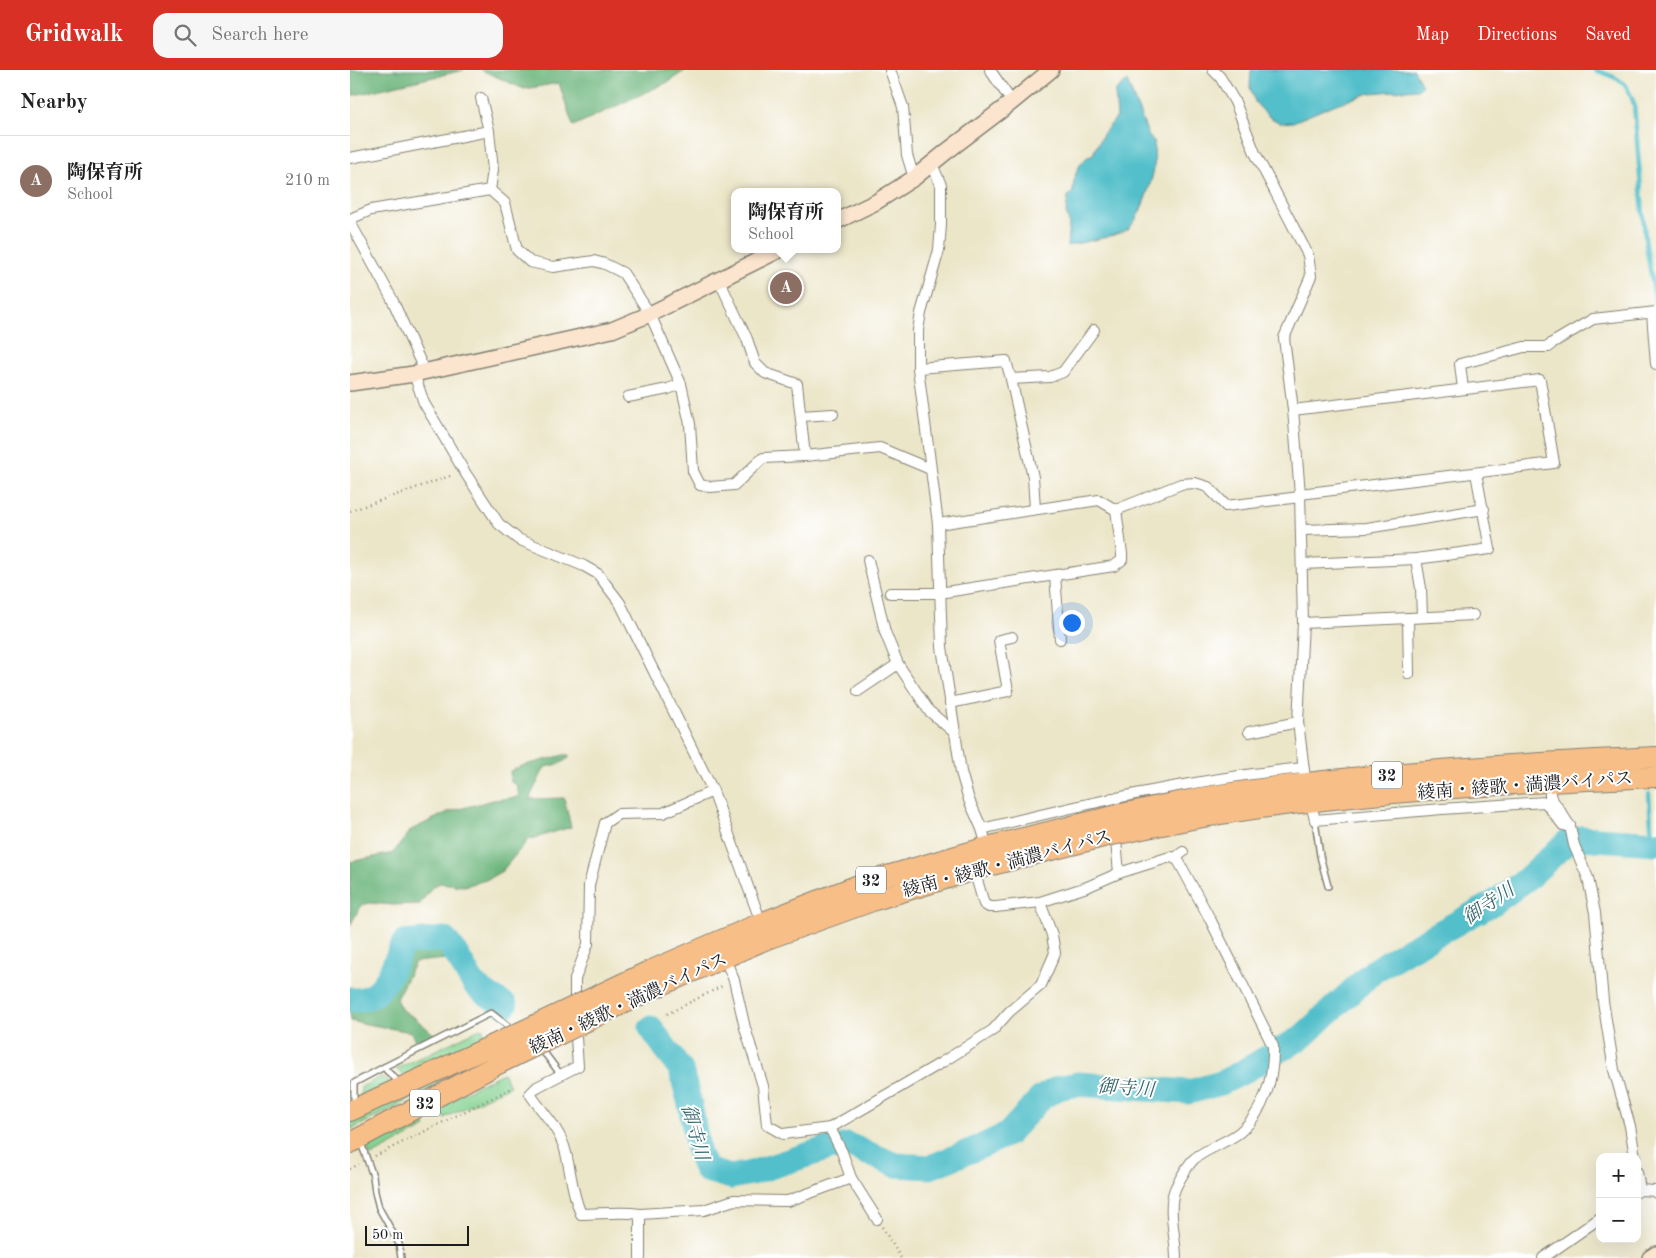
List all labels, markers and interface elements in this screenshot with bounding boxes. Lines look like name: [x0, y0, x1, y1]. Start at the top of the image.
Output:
search box: [153, 13, 503, 58]
icon: search: [171, 21, 199, 49]
text: Gridwalk: [25, 23, 123, 47]
text: Search here: [211, 26, 309, 45]
text: Map: [1416, 26, 1449, 44]
text: Directions: [1477, 26, 1557, 44]
text: Saved: [1585, 26, 1631, 44]
text: Nearby: [20, 92, 88, 113]
text: 陶保育所: [67, 164, 143, 183]
text: A: [30, 173, 42, 189]
text: 210 m: [285, 173, 330, 189]
text: School: [67, 187, 113, 203]
popup: [731, 188, 841, 253]
text: 陶保育所: [748, 204, 824, 223]
text: School: [748, 227, 794, 243]
pin: A: [770, 269, 802, 307]
your location: [1059, 610, 1085, 636]
road number: 32: [1372, 762, 1402, 788]
street label: 綾南・綾歌・満濃バイパス: [1417, 768, 1633, 802]
street label: 綾南・綾歌・満濃バイパス: [900, 825, 1114, 901]
road number: 32: [856, 866, 886, 894]
water label: 御寺川: [1459, 878, 1520, 929]
street label: 綾南・綾歌・満濃バイパス: [526, 948, 730, 1058]
water label: 御寺川: [1097, 1076, 1157, 1101]
road number: 32: [410, 1090, 440, 1116]
water label: 御寺川: [677, 1102, 713, 1165]
map controls: [1596, 1153, 1641, 1243]
button: +: [1596, 1153, 1641, 1198]
button: −: [1596, 1198, 1641, 1243]
scale bar: [365, 1223, 469, 1246]
text: 50 m: [372, 1228, 403, 1242]

